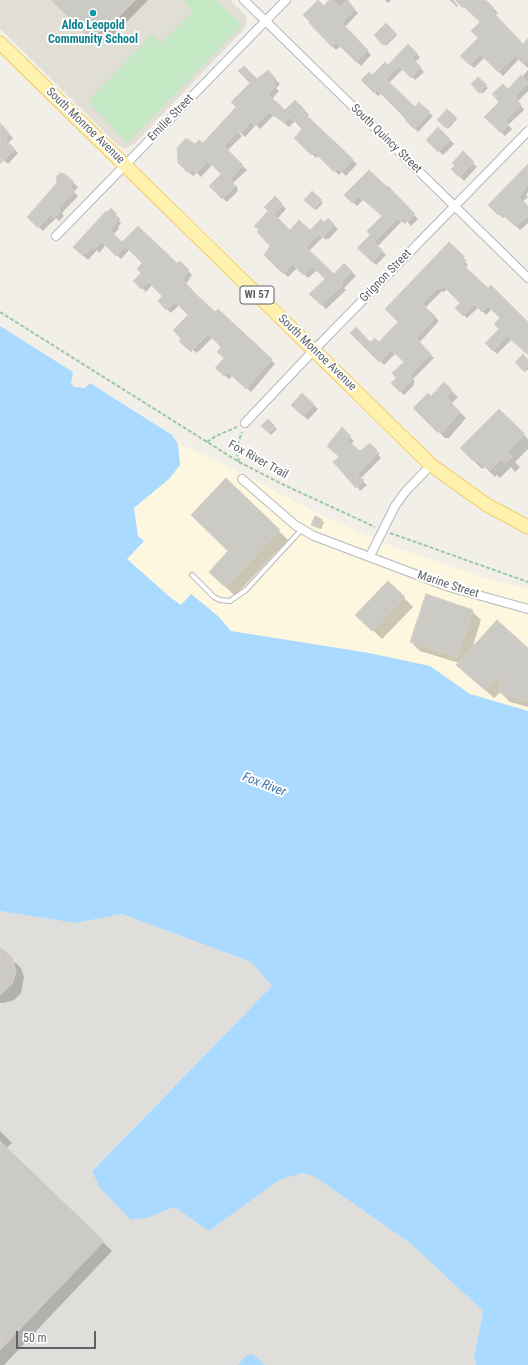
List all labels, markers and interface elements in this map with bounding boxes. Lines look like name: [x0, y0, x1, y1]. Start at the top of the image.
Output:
marker: Aldo Leopold Community School: [88, 8, 98, 18]
place label: Aldo Leopold Community School: [48, 19, 138, 47]
street label: South Monroe Avenue: [43, 85, 127, 167]
street label: Emilie Street: [145, 92, 197, 144]
street label: South Quincy Street: [347, 101, 425, 177]
street label: Grignon Street: [357, 247, 415, 305]
road number: WI 57: [240, 286, 274, 304]
street label: South Monroe Avenue: [275, 312, 359, 394]
street label: Fox River Trail: [226, 438, 290, 482]
street label: Marine Street: [416, 568, 480, 602]
water label: Fox River: [240, 770, 288, 800]
scale bar: [18, 1323, 98, 1349]
text: 50 m: [23, 1331, 47, 1345]

